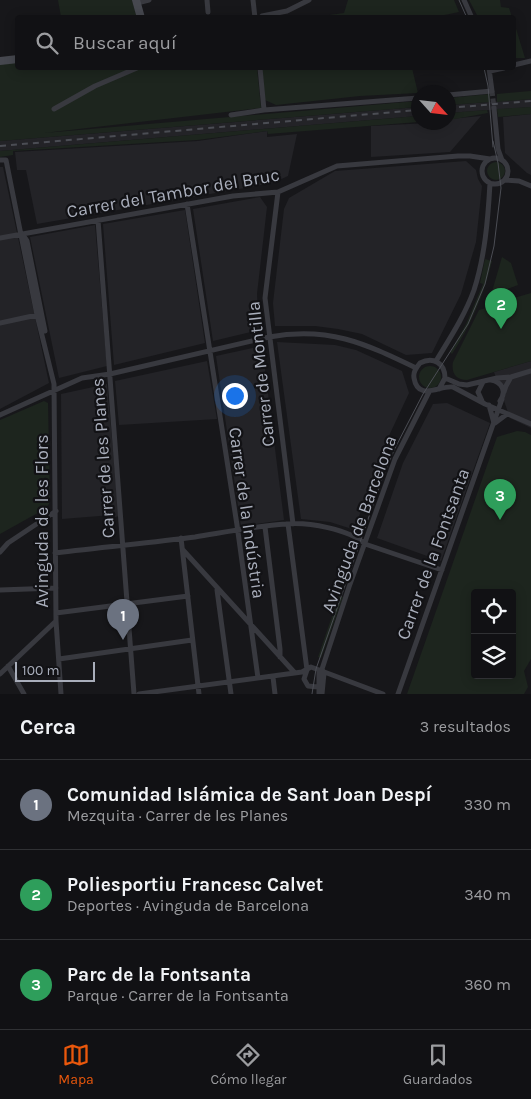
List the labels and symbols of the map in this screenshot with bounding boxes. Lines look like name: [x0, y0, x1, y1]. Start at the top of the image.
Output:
north arrow: [411, 85, 456, 130]
street label: Carrer del Tambor del Bruc: [65, 163, 281, 223]
pin: 2: [485, 288, 517, 329]
street label: Carrer de Montilla: [242, 300, 280, 448]
street label: Carrer de les Planes: [86, 377, 120, 539]
your location: [222, 383, 248, 409]
street label: Carrer de la Indústria: [224, 426, 270, 600]
street label: Avinguda de Barcelona: [317, 432, 401, 616]
street label: Avinguda de les Flors: [31, 434, 53, 608]
street label: Carrer de la Fontsanta: [392, 465, 474, 643]
pin: 3: [484, 479, 516, 520]
pin: 1: [107, 599, 139, 640]
scale bar: [15, 659, 95, 682]

